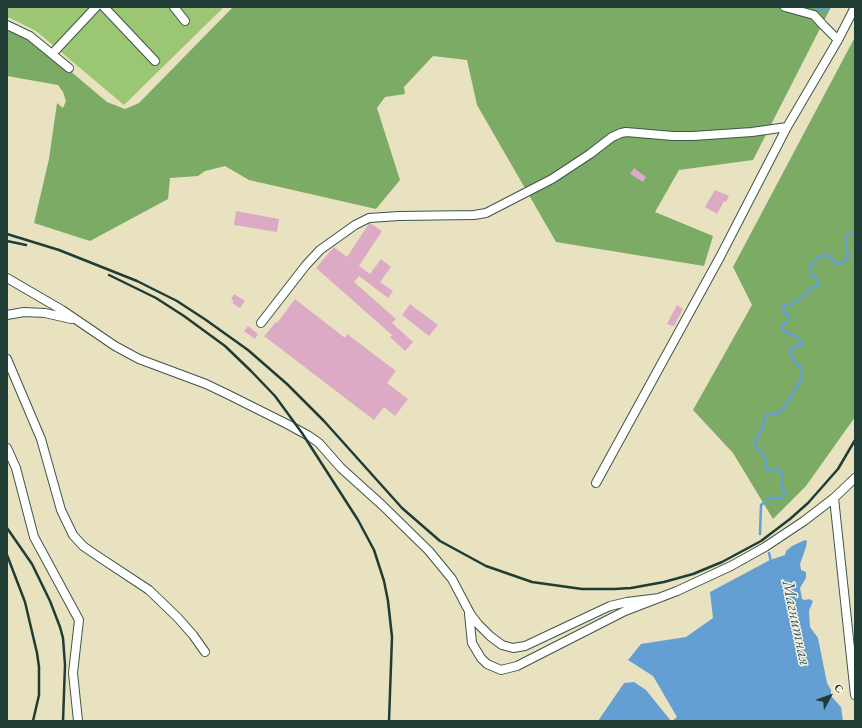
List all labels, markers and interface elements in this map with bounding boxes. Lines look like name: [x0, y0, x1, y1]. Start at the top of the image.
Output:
water label: Магнитная: [777, 578, 815, 668]
north arrow: [810, 676, 850, 716]
text: С: [831, 681, 847, 696]

